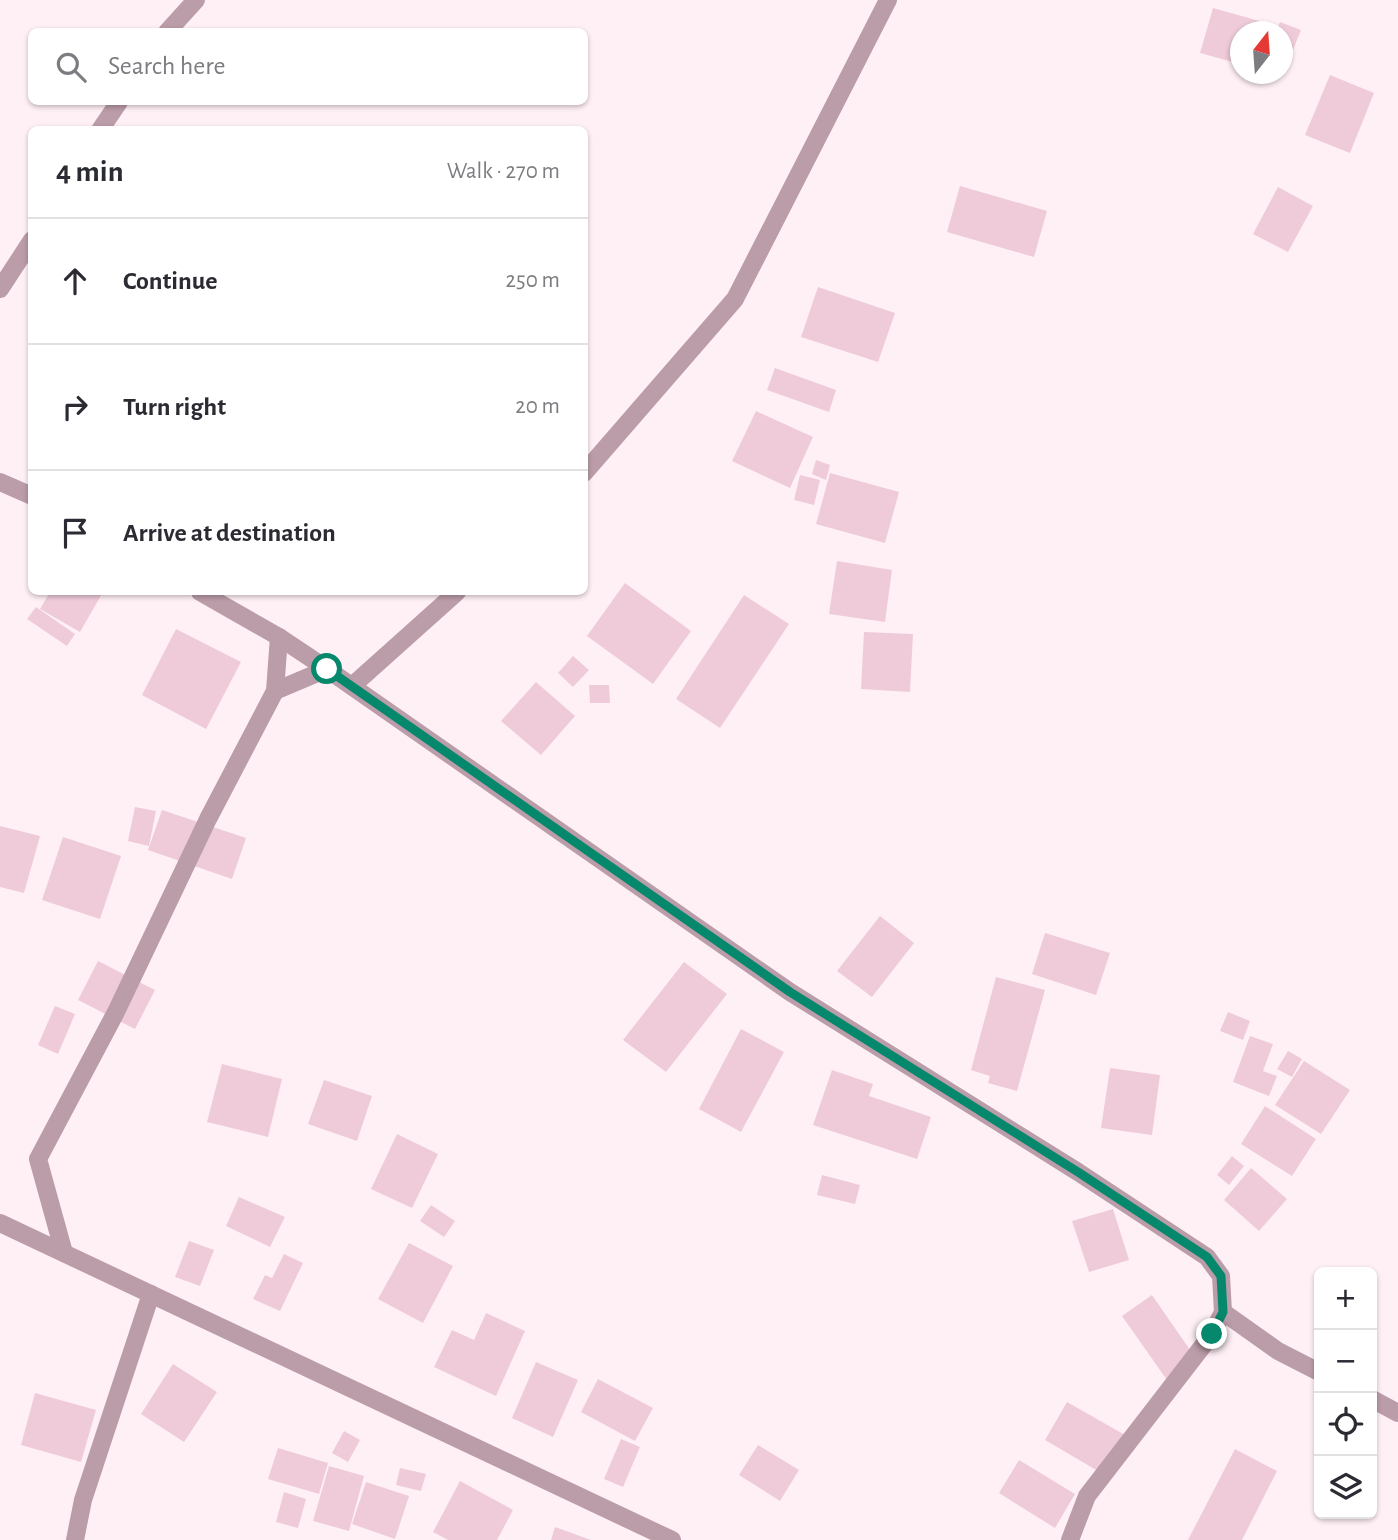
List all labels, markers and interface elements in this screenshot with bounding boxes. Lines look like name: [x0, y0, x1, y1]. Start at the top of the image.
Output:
north arrow: [1230, 21, 1293, 84]
search box: [28, 28, 588, 105]
icon: search: [52, 48, 90, 86]
text: Search here: [108, 53, 226, 79]
text: 4 min: [56, 157, 124, 187]
text: Walk · 270 m: [447, 160, 560, 183]
icon: ahead: [56, 262, 94, 300]
text: Continue: [123, 268, 218, 294]
text: 250 m: [506, 269, 560, 292]
icon: right: [56, 388, 94, 426]
text: Turn right: [123, 394, 226, 420]
text: 20 m: [515, 395, 560, 418]
icon: arrive: [56, 514, 94, 552]
text: Arrive at destination: [123, 520, 336, 546]
route start: [311, 653, 342, 684]
map controls: [1314, 1267, 1377, 1519]
button: +: [1314, 1267, 1377, 1330]
route end: [1196, 1318, 1227, 1349]
button: −: [1314, 1330, 1377, 1393]
button: locate: [1314, 1393, 1377, 1456]
button: layers: [1314, 1456, 1377, 1519]

